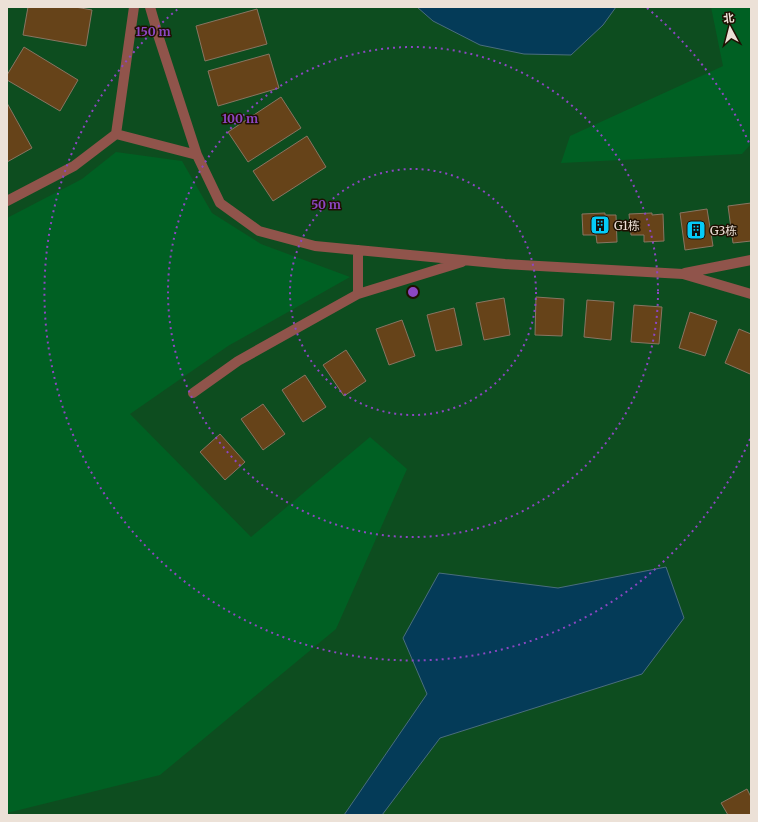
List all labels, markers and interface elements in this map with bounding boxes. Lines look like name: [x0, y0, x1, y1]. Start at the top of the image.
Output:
north arrow: [710, 8, 750, 48]
text: 北: [722, 10, 735, 26]
text: 150 m: [136, 24, 171, 39]
text: 100 m: [222, 111, 258, 126]
text: 50 m: [311, 197, 341, 212]
building icon: G1栋: [589, 214, 611, 236]
place label: G1栋: [614, 218, 640, 233]
building icon: G3栋: [685, 219, 707, 241]
place label: G3栋: [710, 223, 737, 238]
centre of rings: [406, 285, 420, 299]

